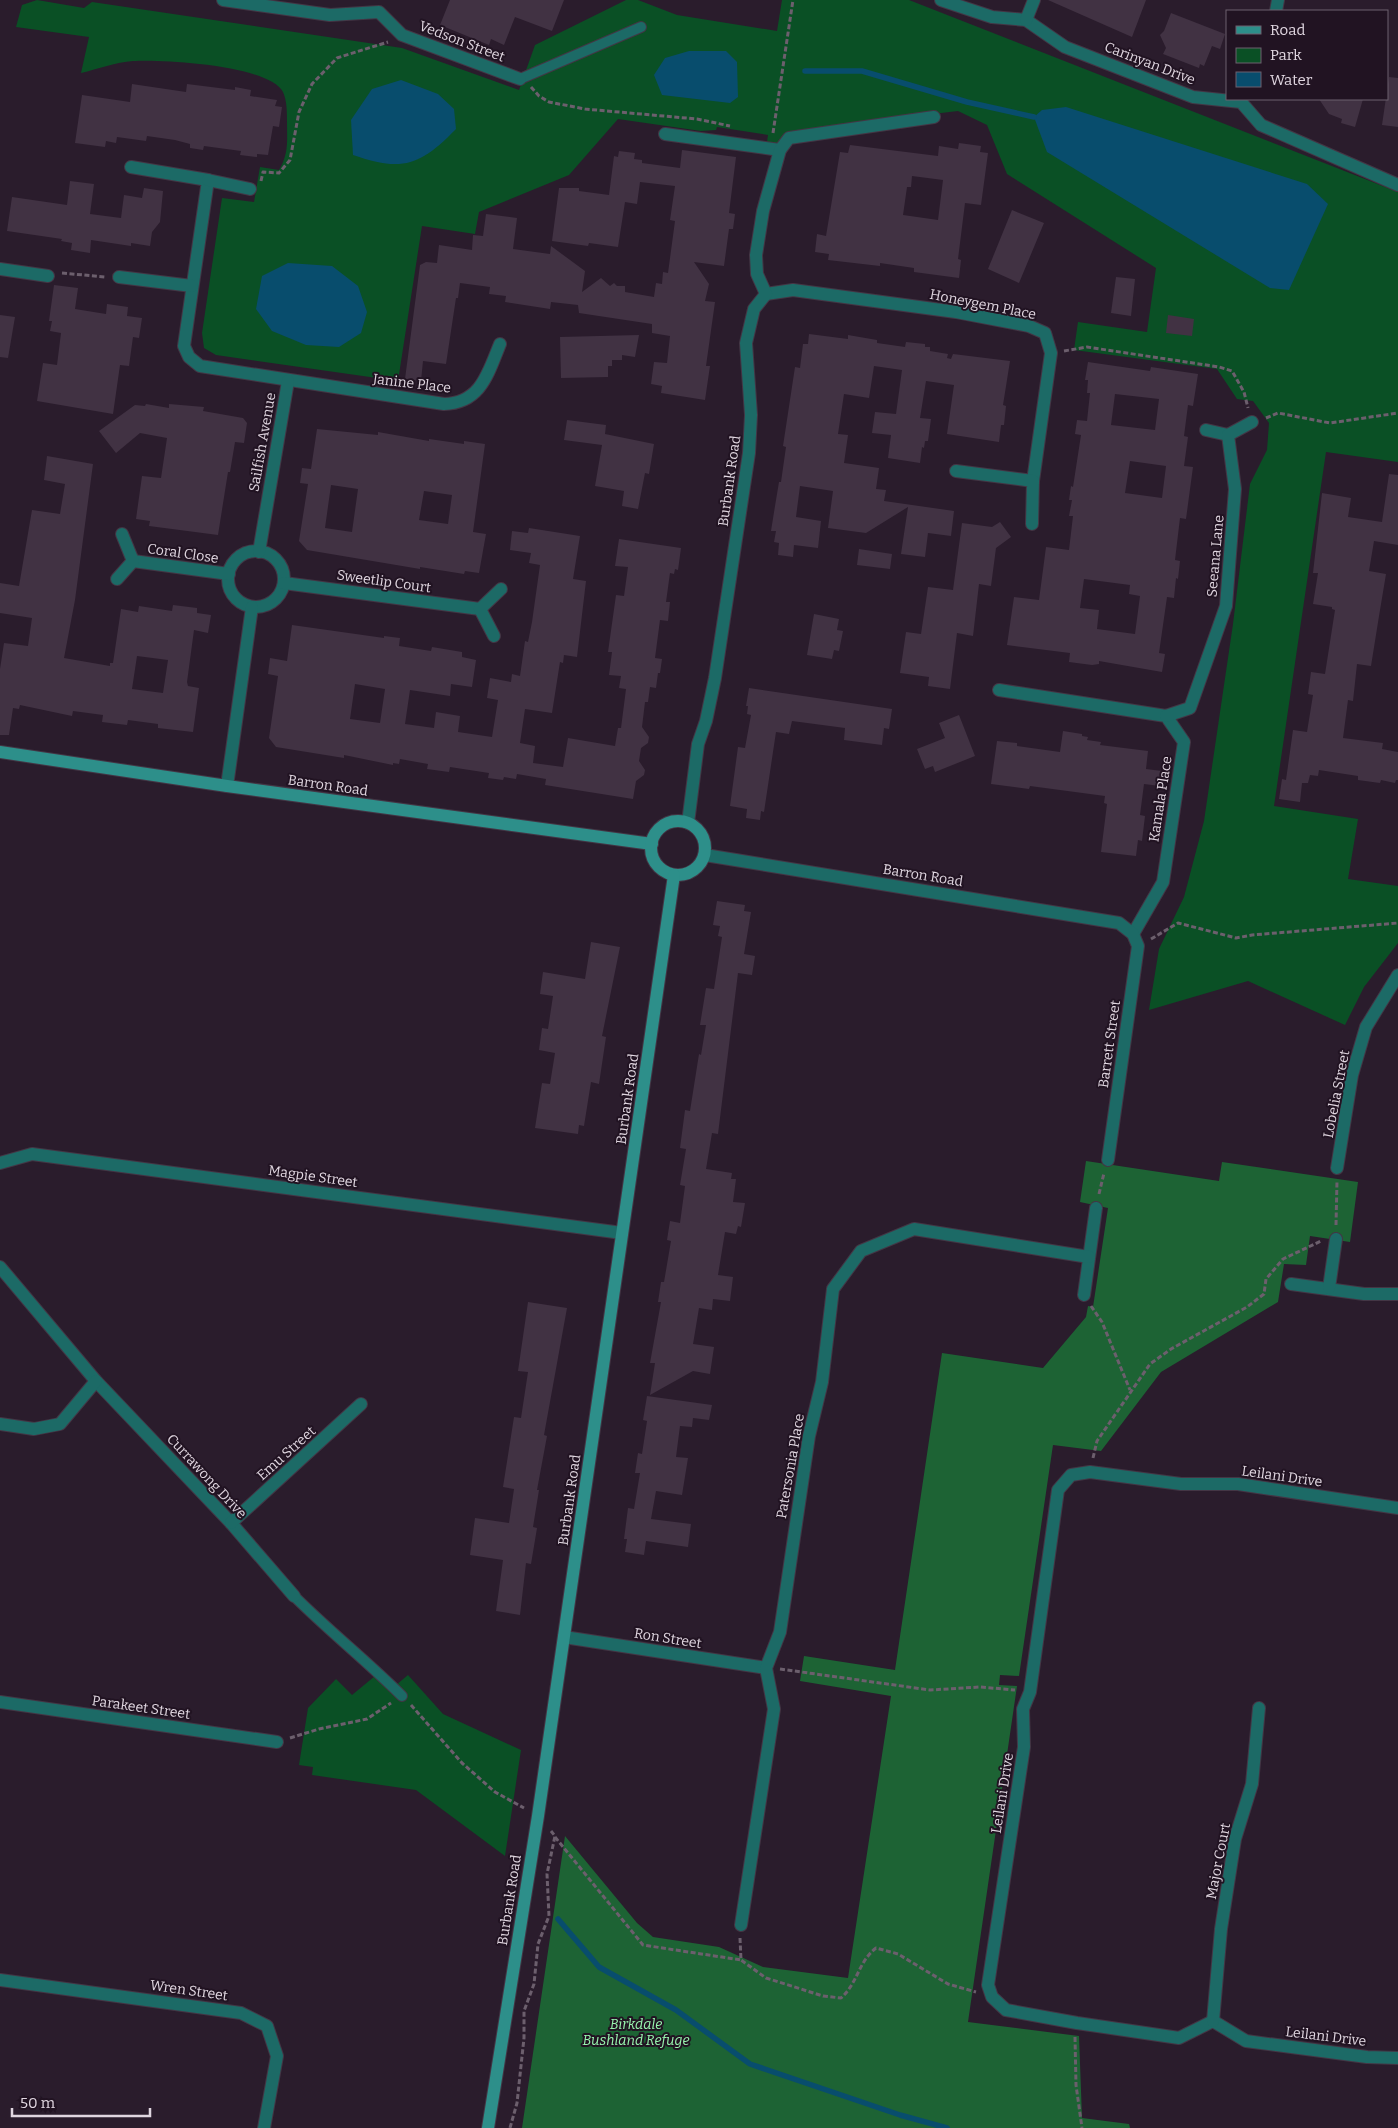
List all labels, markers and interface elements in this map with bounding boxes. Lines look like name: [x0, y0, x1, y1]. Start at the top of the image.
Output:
legend: [1226, 10, 1388, 100]
street label: Vedson Street: [416, 17, 507, 66]
text: Road: [1270, 21, 1305, 39]
street label: Carinyan Drive: [1102, 38, 1198, 89]
text: Park: [1270, 46, 1302, 64]
text: Water: [1270, 71, 1313, 89]
street label: Honeygem Place: [928, 286, 1038, 323]
street label: Janine Place: [371, 370, 452, 397]
street label: Sailfish Avenue: [245, 391, 280, 493]
street label: Burbank Road: [715, 434, 744, 528]
street label: Seeana Lane: [1203, 514, 1228, 598]
street label: Coral Close: [146, 540, 220, 567]
street label: Sweetlip Court: [336, 566, 432, 597]
street label: Kamala Place: [1145, 755, 1176, 843]
street label: Barron Road: [287, 771, 369, 800]
street label: Barron Road: [882, 861, 964, 890]
street label: Barrett Street: [1095, 999, 1124, 1089]
street label: Lobelia Street: [1320, 1049, 1353, 1140]
street label: Burbank Road: [613, 1052, 642, 1146]
street label: Magpie Street: [267, 1162, 359, 1191]
street label: Patersonia Place: [773, 1412, 808, 1520]
street label: Emu Street: [254, 1423, 319, 1484]
street label: Currawong Drive: [163, 1431, 250, 1522]
street label: Burbank Road: [555, 1453, 584, 1547]
street label: Leilani Drive: [1241, 1462, 1323, 1491]
street label: Ron Street: [633, 1625, 703, 1652]
street label: Parakeet Street: [91, 1692, 191, 1723]
street label: Leilani Drive: [988, 1752, 1017, 1835]
street label: Major Court: [1203, 1821, 1234, 1901]
street label: Burbank Road: [494, 1853, 525, 1947]
street label: Wren Street: [149, 1977, 229, 2004]
park label: Birkdale Bushland Refuge: [582, 2016, 690, 2049]
street label: Leilani Drive: [1285, 2023, 1367, 2050]
scale bar: [12, 2086, 150, 2118]
text: 50 m: [20, 2094, 56, 2112]

